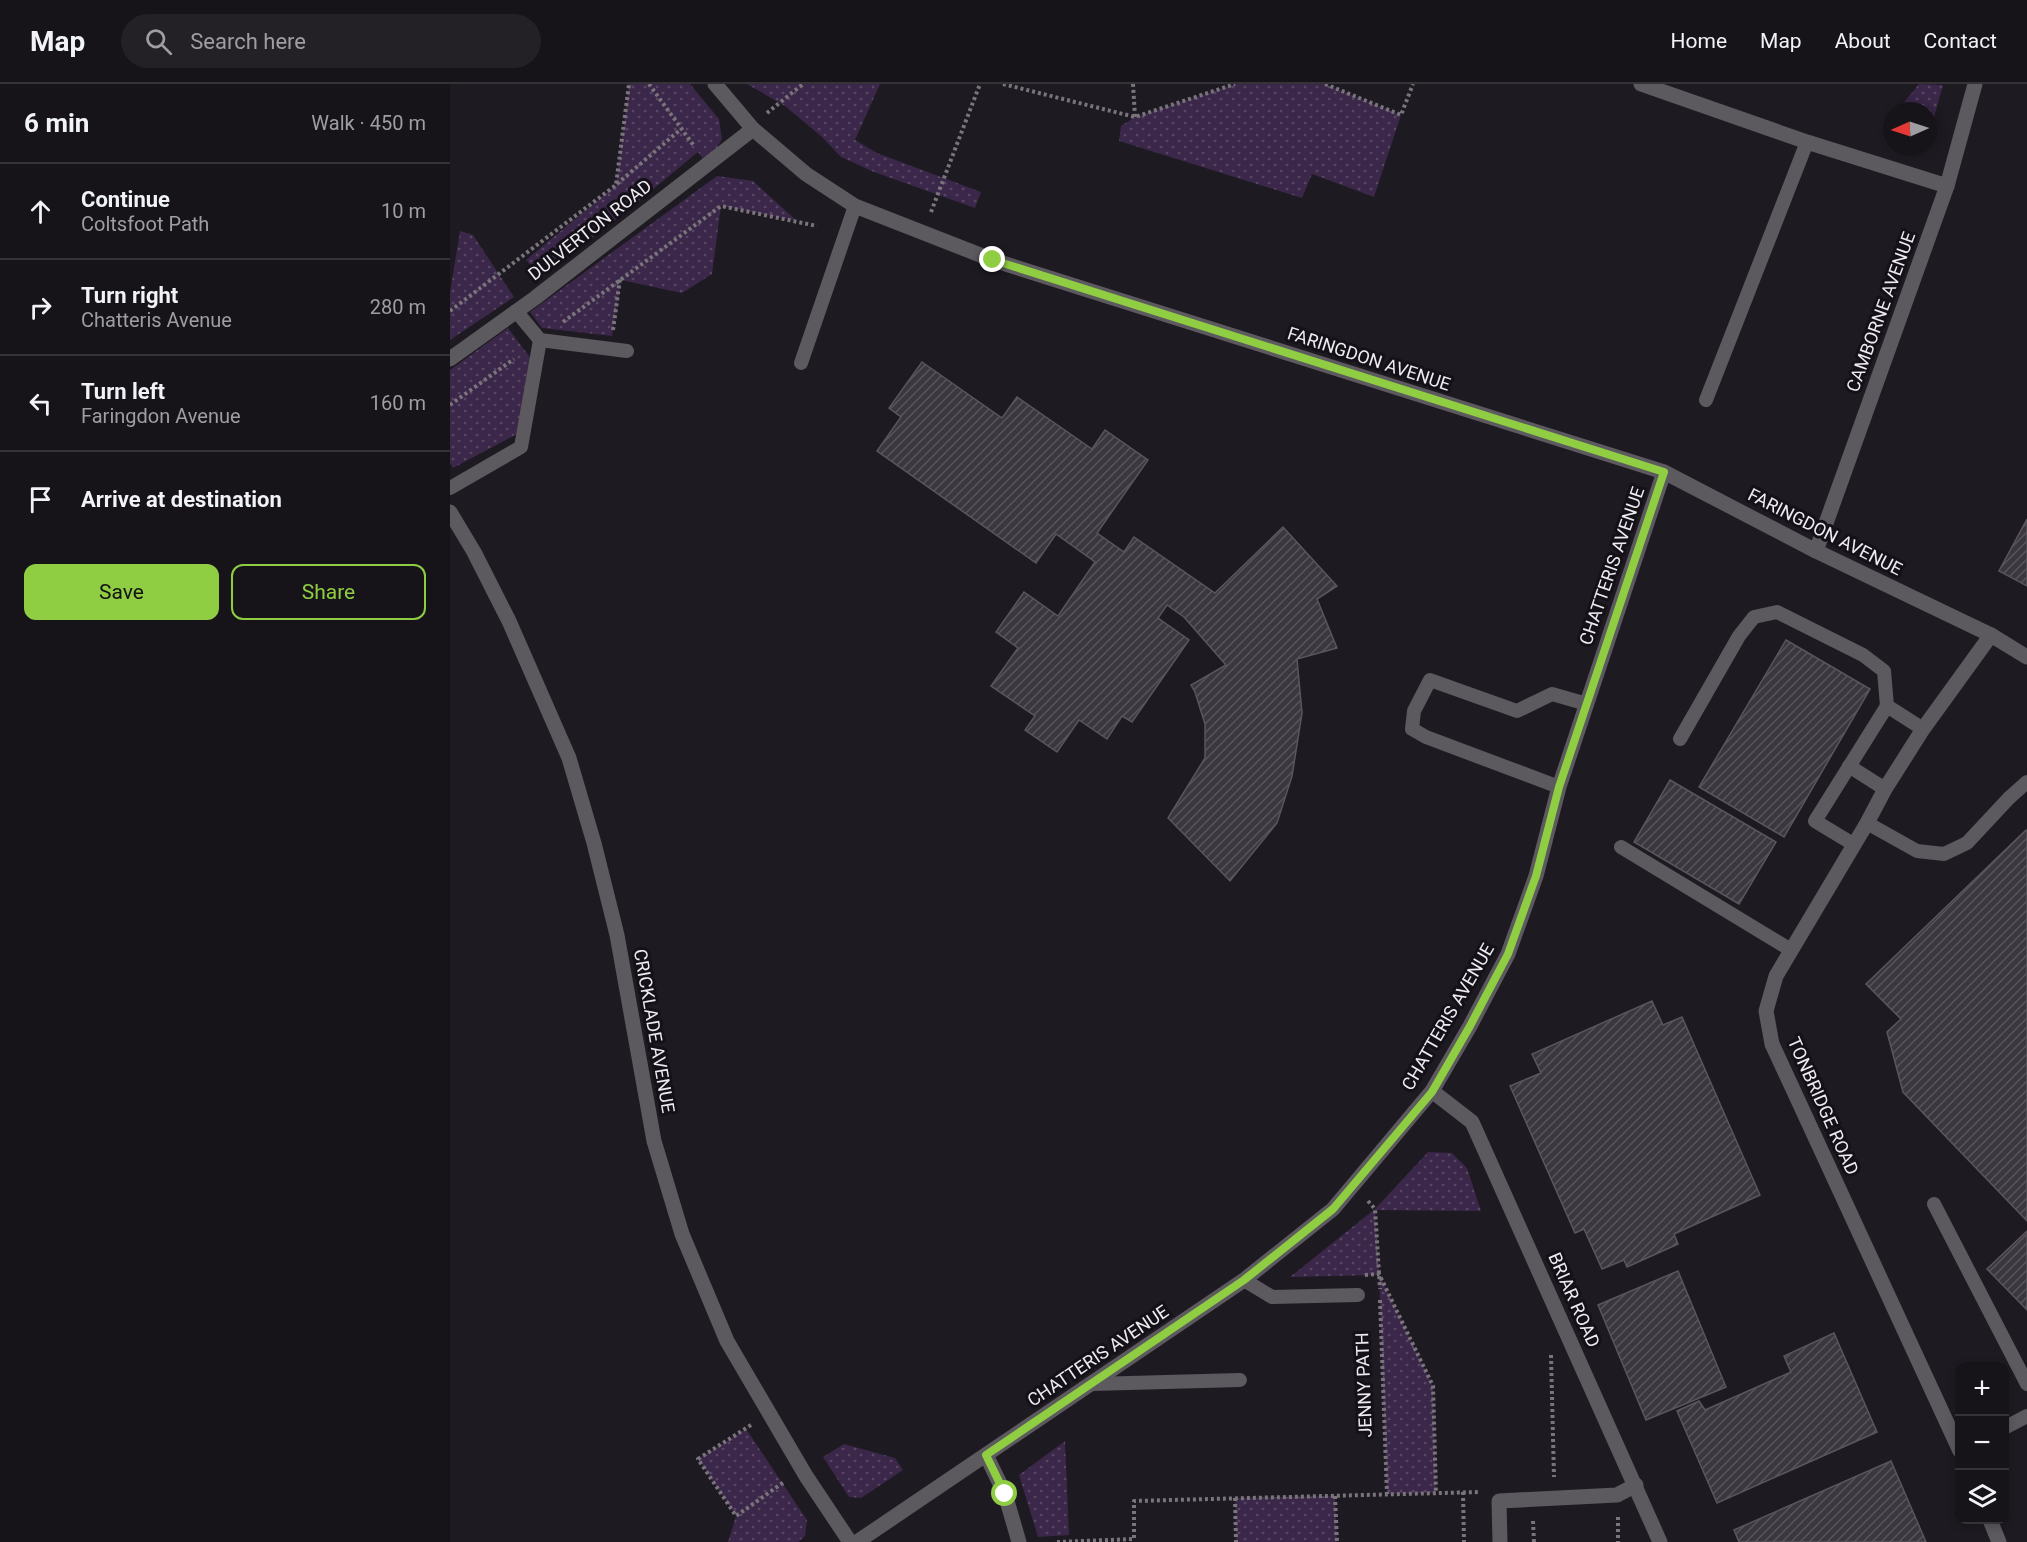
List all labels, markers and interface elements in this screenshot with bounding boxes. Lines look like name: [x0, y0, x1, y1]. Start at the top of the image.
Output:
search box: [121, 14, 541, 68]
text: Map: [30, 25, 85, 58]
icon: search: [142, 25, 175, 58]
text: Search here: [190, 29, 306, 54]
text: Home: [1671, 29, 1727, 53]
text: Map: [1760, 29, 1802, 53]
text: About: [1835, 29, 1891, 53]
text: Contact: [1924, 29, 1997, 53]
north arrow: [1883, 102, 1937, 156]
text: 6 min: [24, 108, 89, 138]
text: Walk · 450 m: [311, 111, 426, 135]
street label: DULVERTON ROAD: [524, 175, 656, 284]
text: Continue: [81, 187, 170, 212]
icon: ahead: [24, 195, 57, 228]
text: 10 m: [381, 199, 426, 223]
text: Coltsfoot Path: [81, 212, 209, 236]
street label: CAMBORNE AVENUE: [1842, 229, 1919, 395]
route end: [979, 246, 1005, 272]
text: Turn right: [81, 283, 178, 308]
icon: right: [24, 291, 57, 324]
text: 280 m: [370, 295, 426, 319]
text: Chatteris Avenue: [81, 308, 232, 332]
street label: FARINGDON AVENUE: [1285, 322, 1453, 395]
text: Turn left: [81, 379, 165, 404]
icon: left: [24, 387, 57, 420]
text: 160 m: [370, 391, 426, 415]
text: Faringdon Avenue: [81, 404, 241, 428]
icon: arrive: [24, 483, 57, 516]
street label: CHATTERIS AVENUE: [1575, 484, 1648, 648]
street label: FARINGDON AVENUE: [1745, 484, 1906, 580]
text: Arrive at destination: [81, 487, 282, 512]
button: Save: [24, 564, 219, 620]
button: Share: [231, 564, 426, 620]
street label: CHATTERIS AVENUE: [1397, 940, 1498, 1094]
street label: CRICKLADE AVENUE: [630, 947, 679, 1115]
street label: TONBRIDGE ROAD: [1784, 1034, 1863, 1178]
street label: BRIAR ROAD: [1544, 1249, 1605, 1350]
street label: CHATTERIS AVENUE: [1023, 1301, 1172, 1411]
street label: JENNY PATH: [1351, 1332, 1376, 1438]
map controls: [1955, 1362, 2009, 1524]
button: +: [1955, 1362, 2009, 1416]
button: −: [1955, 1416, 2009, 1470]
button: layers: [1955, 1470, 2009, 1524]
route start: [991, 1480, 1017, 1506]

